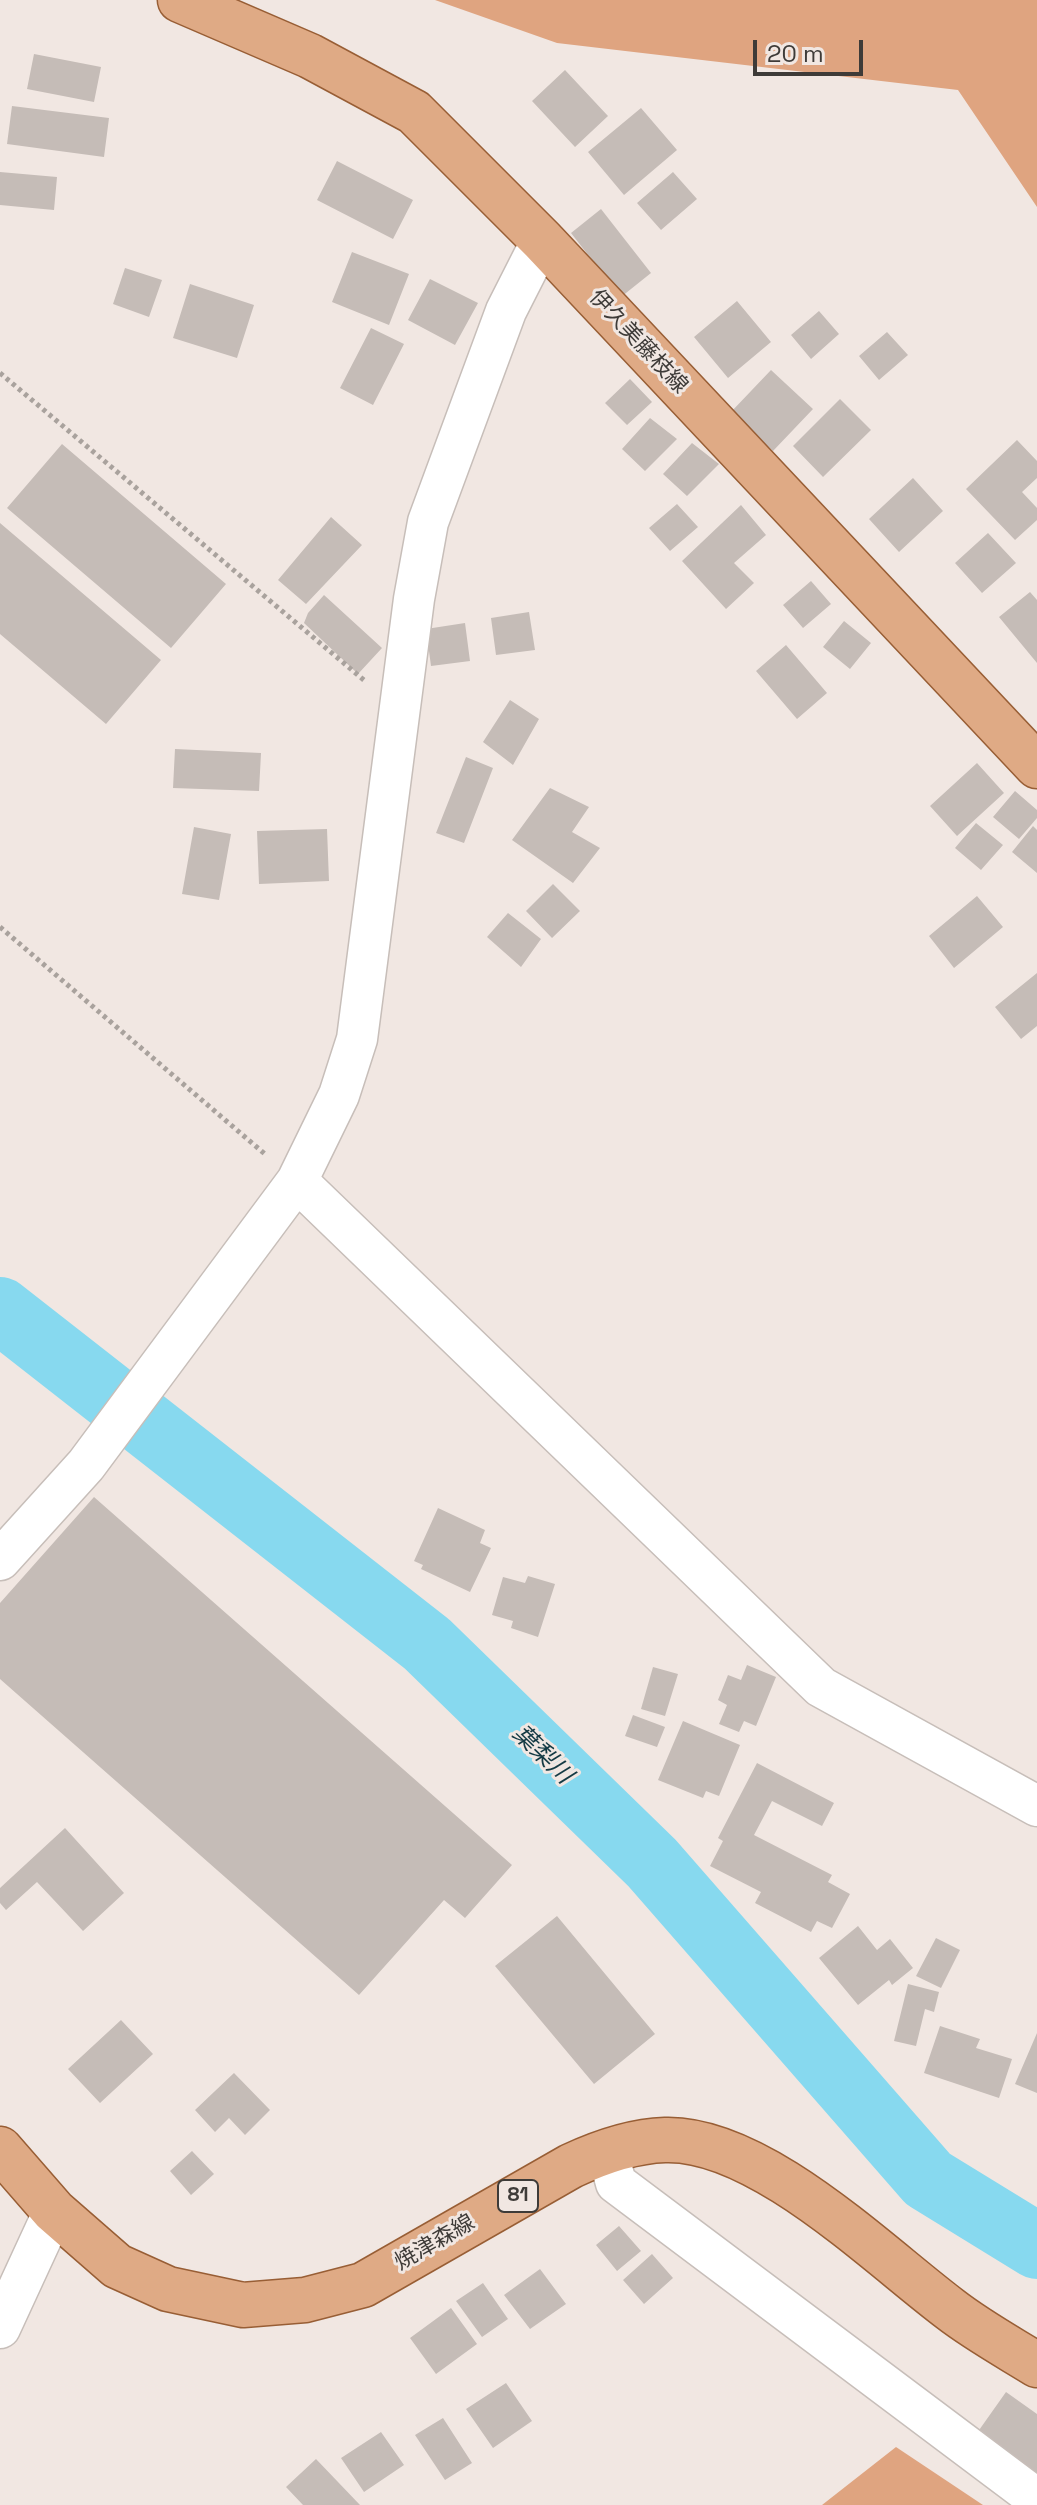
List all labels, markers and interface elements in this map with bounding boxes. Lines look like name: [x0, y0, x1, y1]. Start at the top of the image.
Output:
scale bar: [757, 24, 867, 74]
text: 20 m: [767, 38, 824, 69]
street label: 伊久美藤枝線: [583, 285, 693, 399]
water label: 葉梨川: [506, 1720, 578, 1790]
road number: 81: [498, 2180, 538, 2212]
street label: 焼津森線: [390, 2210, 480, 2276]

